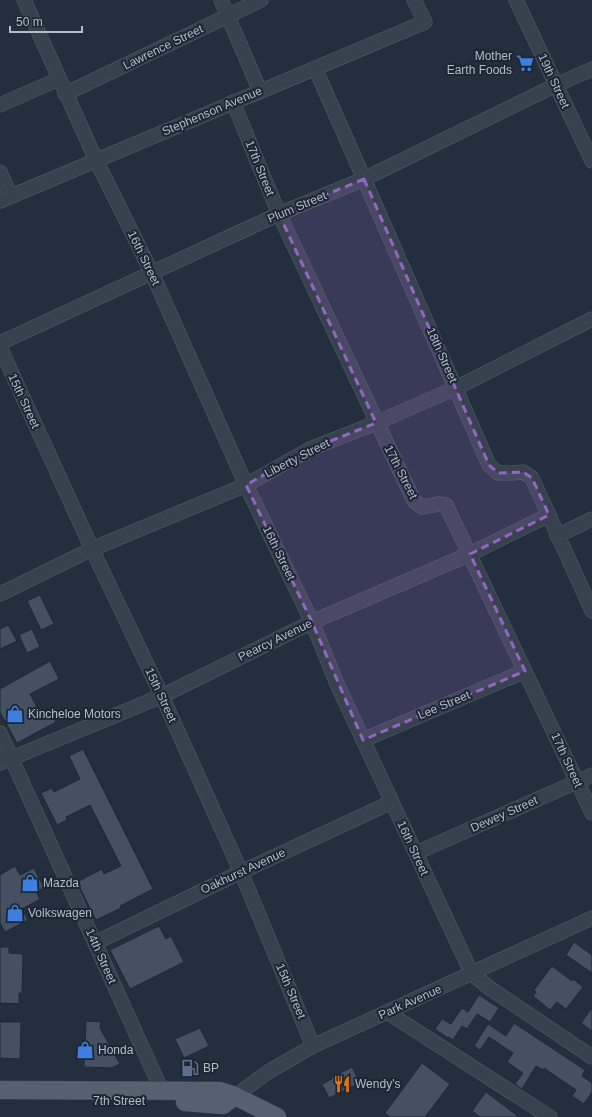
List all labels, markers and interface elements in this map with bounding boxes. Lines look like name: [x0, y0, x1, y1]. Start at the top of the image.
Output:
scale bar: [10, 8, 82, 34]
text: 50 m: [16, 15, 43, 29]
street label: Lawrence Street: [121, 21, 206, 72]
place label: Mother Earth Foods: [447, 49, 512, 77]
street label: 19th Street: [535, 51, 573, 111]
supermarket icon: Mother Earth Foods: [515, 53, 535, 73]
street label: Stephenson Avenue: [160, 83, 264, 138]
street label: 17th Street: [243, 138, 278, 198]
street label: Plum Street: [265, 188, 329, 226]
street label: 16th Street: [125, 229, 163, 288]
street label: 18th Street: [424, 325, 461, 385]
street label: 15th Street: [5, 371, 43, 431]
street label: Liberty Street: [262, 435, 333, 480]
street label: 17th Street: [381, 443, 421, 502]
street label: 16th Street: [260, 524, 298, 583]
street label: Pearcy Avenue: [236, 616, 315, 664]
street label: 15th Street: [142, 665, 180, 725]
street label: Lee Street: [416, 687, 473, 722]
shop icon: Kincheloe Motors: [5, 704, 25, 724]
place label: Kincheloe Motors: [28, 707, 121, 721]
street label: 17th Street: [548, 730, 586, 790]
street label: Dewey Street: [468, 793, 540, 835]
street label: 16th Street: [394, 818, 432, 878]
street label: Oakhurst Avenue: [198, 845, 288, 897]
shop icon: Mazda: [20, 873, 40, 893]
place label: Mazda: [43, 876, 79, 890]
shop icon: Volkswagen: [5, 903, 25, 923]
place label: Volkswagen: [28, 906, 92, 920]
street label: 14th Street: [83, 926, 120, 986]
street label: 15th Street: [273, 961, 309, 1021]
street label: Park Avenue: [376, 982, 444, 1022]
shop icon: Honda: [75, 1040, 95, 1060]
place label: Honda: [98, 1043, 134, 1057]
fuel station icon: BP: [180, 1058, 200, 1078]
place label: BP: [203, 1061, 219, 1075]
restaurant icon: Wendy's: [332, 1074, 352, 1094]
place label: Wendy's: [355, 1077, 400, 1091]
street label: 7th Street: [93, 1094, 146, 1108]

